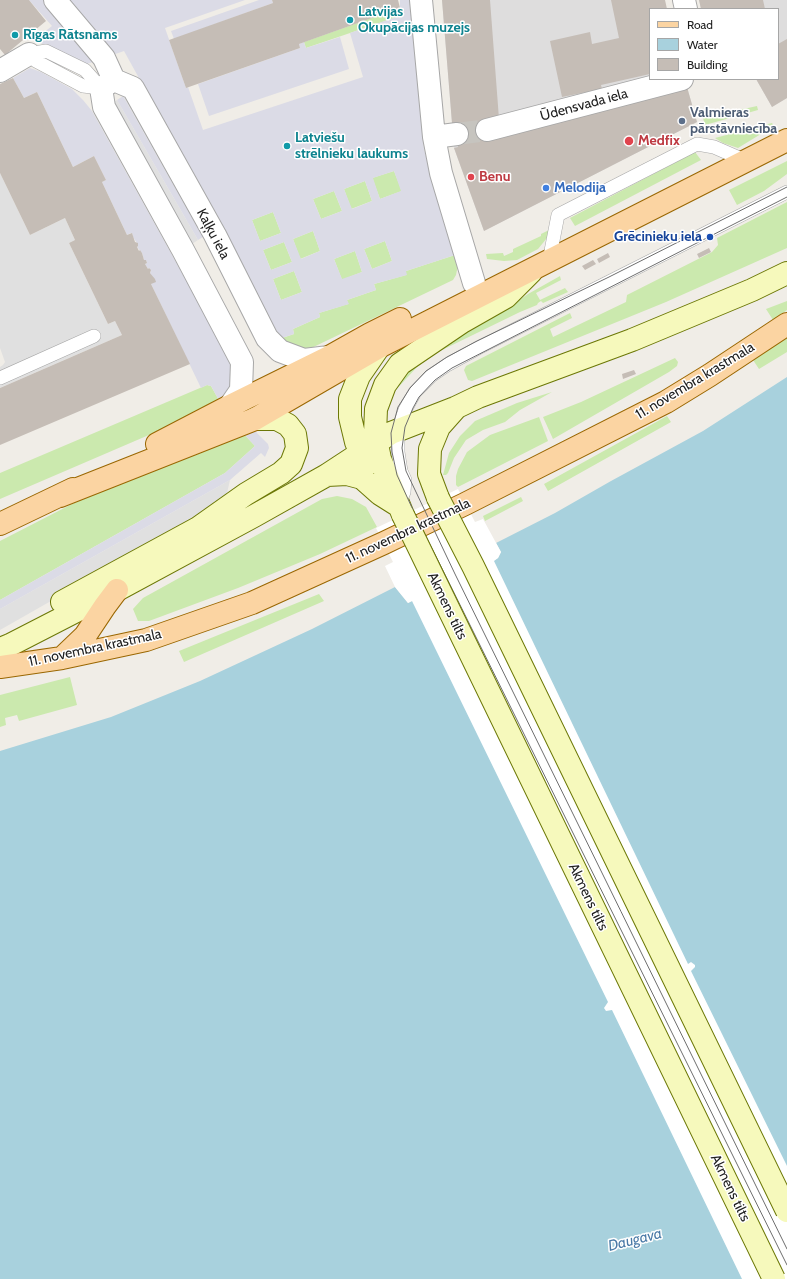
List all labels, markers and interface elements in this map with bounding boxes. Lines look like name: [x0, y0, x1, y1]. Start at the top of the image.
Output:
place label: Latvijas Okupācijas muzejs: [358, 4, 470, 36]
legend: [649, 8, 779, 80]
marker: Latvijas Okupācijas muzejs: [345, 15, 355, 25]
text: Road: [687, 17, 713, 32]
place label: Rīgas Rātsnams: [23, 27, 117, 43]
marker: Rīgas Rātsnams: [10, 30, 20, 40]
text: Water: [687, 37, 717, 52]
text: Building: [687, 57, 728, 72]
street label: Ūdensvada iela: [538, 85, 630, 125]
place label: Valmieras pārstāvniecība: [690, 105, 777, 138]
marker: Valmieras pārstāvniecība: [677, 116, 687, 126]
place label: Latviešu strēlnieku laukums: [295, 130, 408, 162]
place label: Medfix: [638, 133, 680, 149]
marker: Medfix: [623, 135, 635, 147]
marker: Latviešu strēlnieku laukums: [282, 141, 292, 151]
place label: Benu: [479, 169, 510, 185]
marker: Benu: [466, 172, 476, 182]
place label: Melodija: [554, 180, 606, 196]
marker: Melodija: [541, 183, 551, 193]
street label: Kaļķu iela: [193, 206, 233, 262]
place label: Grēcinieku iela: [614, 229, 702, 245]
marker: Grēcinieku iela: [705, 232, 715, 242]
street label: 11. novembra krastmala: [633, 339, 757, 423]
street label: 11. novembra krastmala: [343, 495, 473, 567]
street label: Akmens tilts: [424, 570, 470, 642]
street label: 11. novembra krastmala: [27, 626, 163, 670]
street label: Akmens tilts: [565, 861, 611, 933]
street label: Akmens tilts: [707, 1152, 753, 1224]
water label: Daugava: [606, 1225, 664, 1255]

